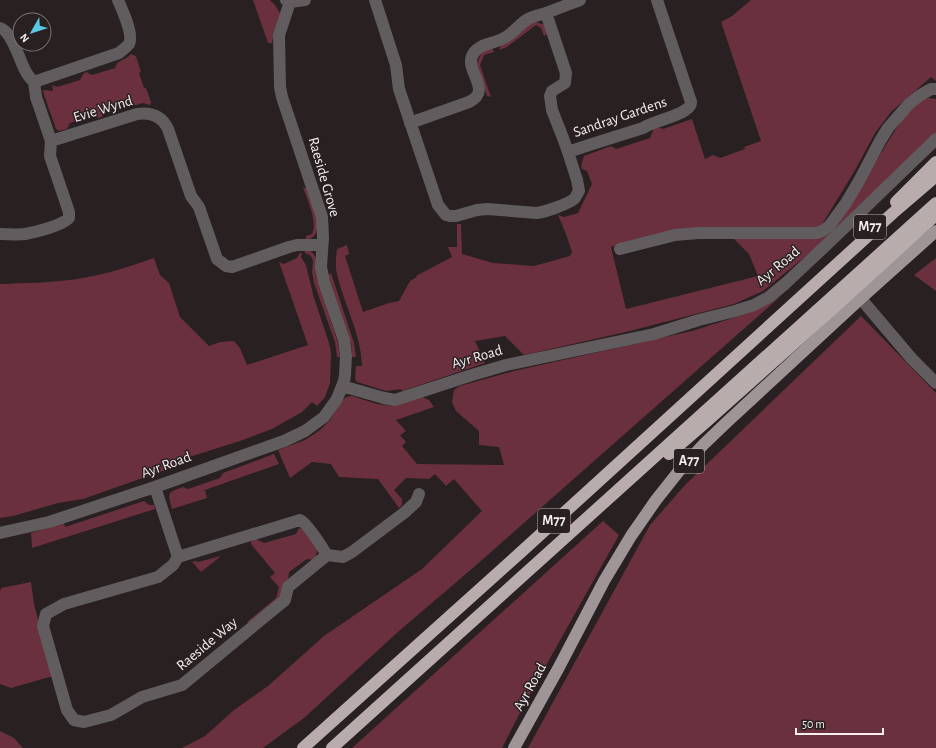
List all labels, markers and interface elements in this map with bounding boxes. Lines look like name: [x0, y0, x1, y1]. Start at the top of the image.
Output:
north arrow: [12, 12, 52, 52]
text: N: [18, 32, 31, 44]
street label: Evie Wynd: [72, 93, 135, 125]
street label: Sandray Gardens: [571, 94, 669, 140]
street label: Raeside Grove: [305, 136, 343, 219]
road number: M77: [854, 215, 886, 239]
street label: Ayr Road: [753, 243, 803, 288]
street label: Ayr Road: [450, 343, 504, 371]
street label: Ayr Road: [139, 449, 193, 481]
road number: A77: [674, 449, 704, 473]
road number: M77: [538, 509, 570, 533]
street label: Raeside Way: [174, 614, 241, 674]
street label: Ayr Road: [511, 660, 549, 713]
scale bar: [796, 710, 883, 736]
text: 50 m: [802, 718, 825, 730]

